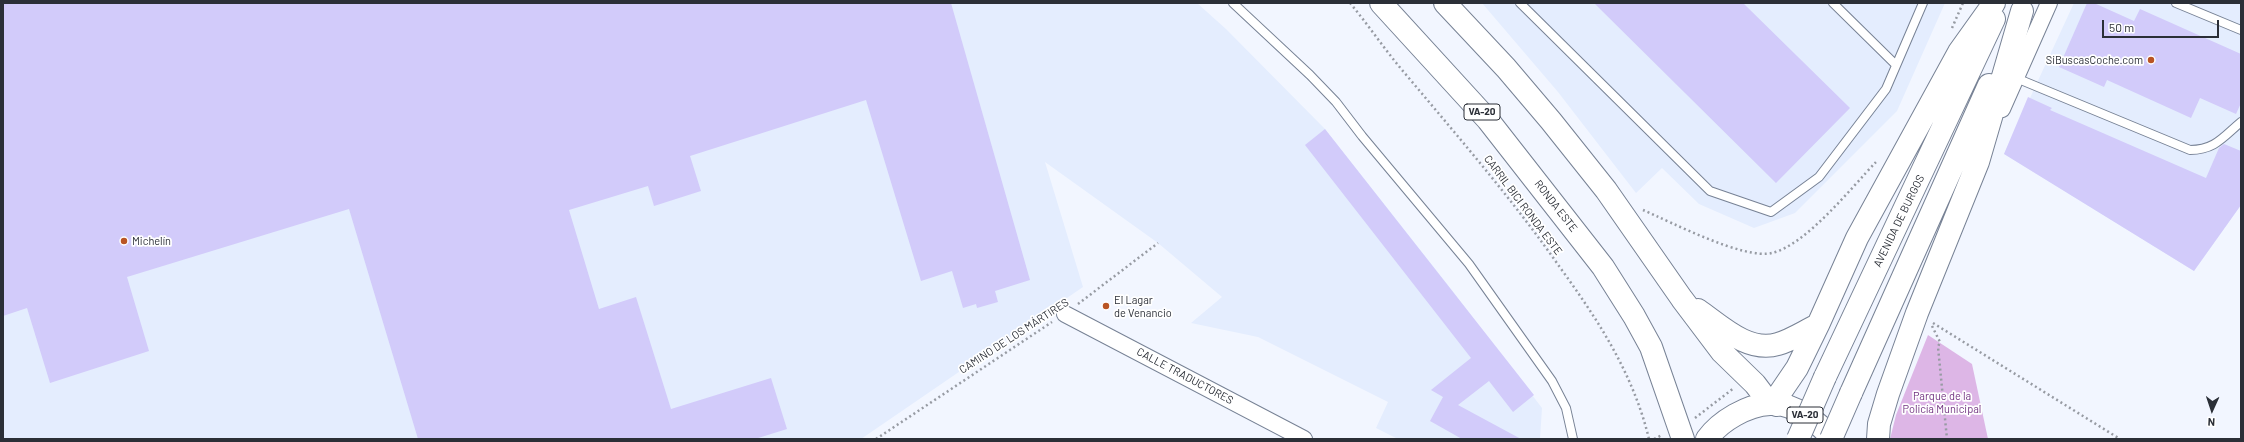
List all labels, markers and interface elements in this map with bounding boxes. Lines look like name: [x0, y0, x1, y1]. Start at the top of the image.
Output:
scale bar: [2104, 12, 2221, 38]
text: 50 m: [2109, 20, 2134, 34]
place label: SiBuscasCoche.com: [2046, 53, 2143, 67]
marker: SiBuscasCoche.com: [2146, 55, 2156, 65]
road number: VA-20: [1464, 104, 1500, 120]
street label: CARRIL BICI RONDA ESTE: [1481, 152, 1565, 258]
street label: AVENIDA DE BURGOS: [1871, 173, 1927, 269]
street label: RONDA ESTE: [1532, 177, 1580, 235]
place label: Michelín: [132, 234, 171, 248]
marker: Michelín: [119, 236, 129, 246]
place label: El Lagar de Venancio: [1114, 293, 1172, 319]
street label: CAMINO DE LOS MÁRTIRES: [957, 296, 1071, 376]
marker: El Lagar de Venancio: [1101, 301, 1111, 311]
street label: CALLE TRADUCTORES: [1134, 345, 1236, 407]
park label: Parque de la Policía Municipal: [1903, 389, 1981, 415]
north arrow: [2192, 390, 2232, 430]
road number: VA-20: [1787, 407, 1823, 423]
text: N: [2207, 416, 2215, 429]

